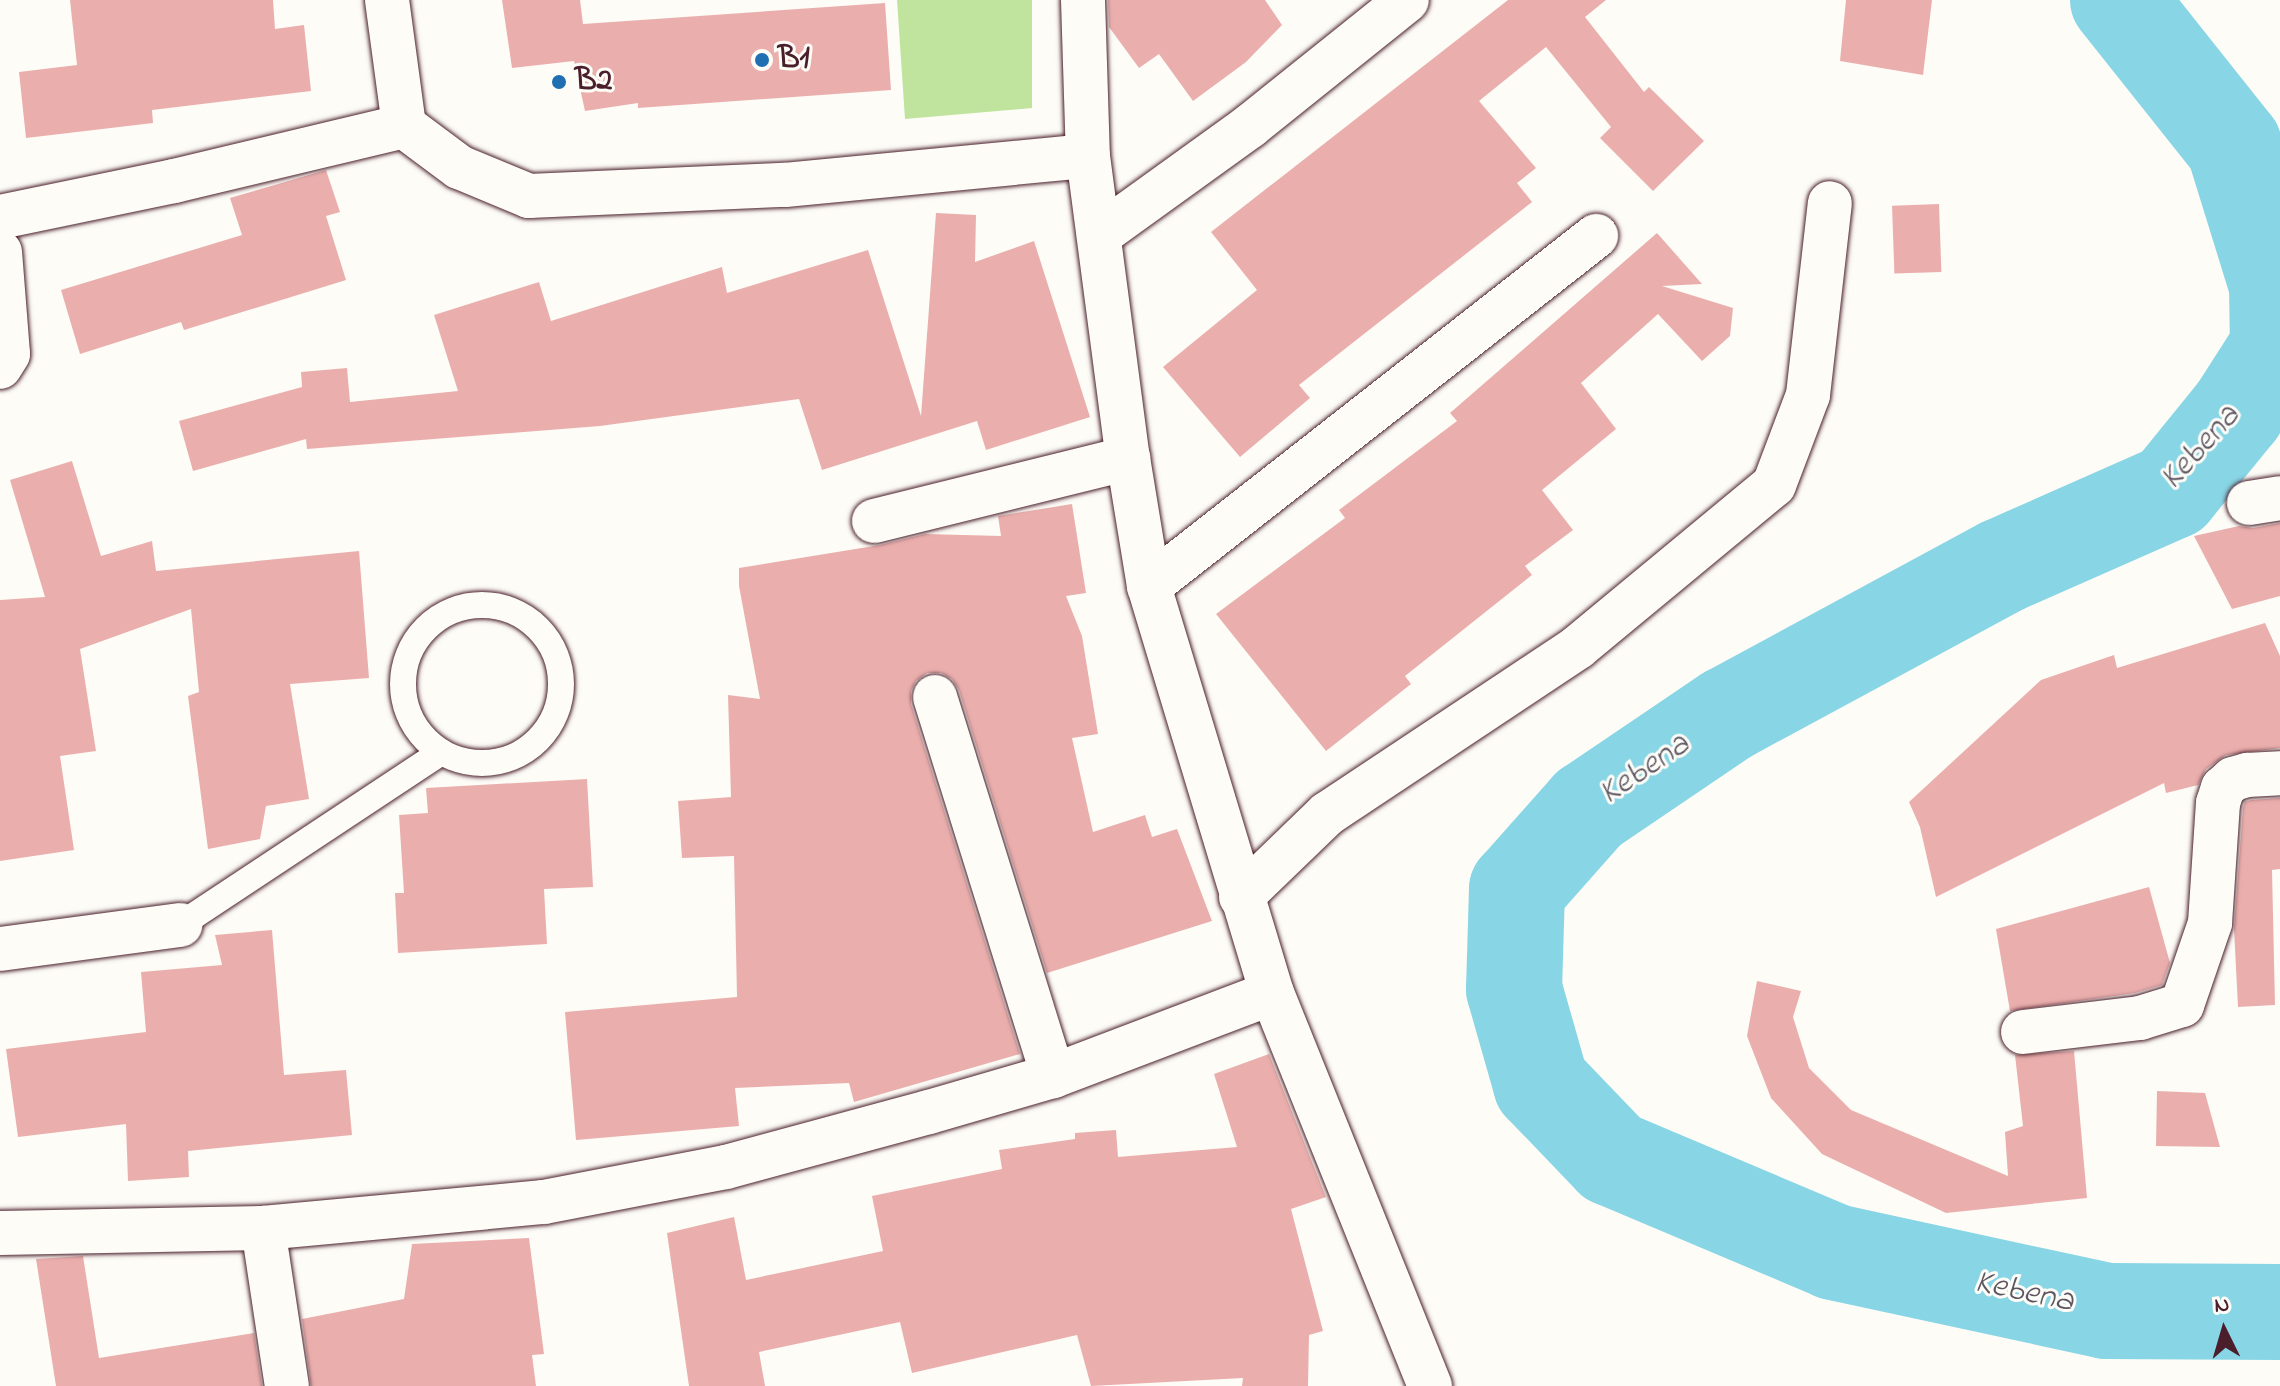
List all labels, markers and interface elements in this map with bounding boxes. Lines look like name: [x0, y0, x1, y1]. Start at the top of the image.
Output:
place label: B1: [778, 41, 810, 79]
marker: B1: [753, 51, 771, 69]
place label: B2: [575, 63, 612, 101]
marker: B2: [550, 73, 568, 91]
water label: Kebena: [2152, 397, 2250, 499]
water label: Kebena: [1592, 725, 1698, 815]
water label: Kebena: [1971, 1263, 2077, 1323]
north arrow: [2184, 1290, 2264, 1370]
text: N: [2213, 1290, 2231, 1323]

